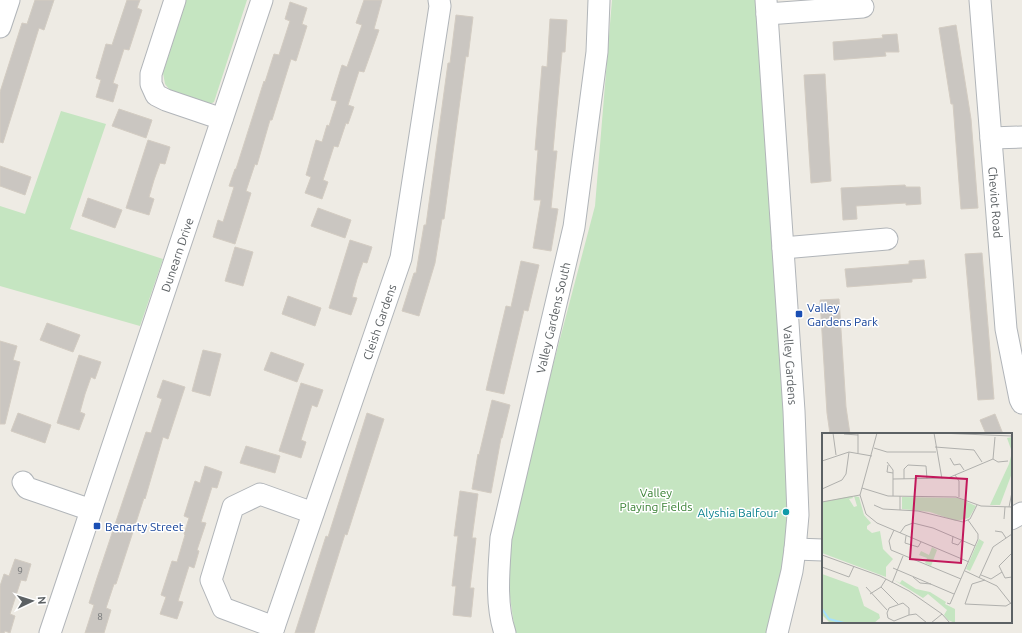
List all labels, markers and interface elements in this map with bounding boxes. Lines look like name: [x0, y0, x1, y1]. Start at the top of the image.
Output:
street label: Cheviot Road: [987, 166, 1005, 239]
street label: Dunearn Drive: [158, 216, 195, 294]
street label: Valley Gardens South: [533, 261, 572, 375]
street label: Cleish Gardens: [360, 282, 398, 362]
place label: Valley Gardens Park: [807, 301, 878, 328]
marker: Valley Gardens Park: [794, 309, 804, 319]
street label: Valley Gardens: [782, 325, 800, 405]
inset map: [822, 433, 1012, 623]
park label: Valley Playing Fields: [620, 486, 692, 513]
place label: Alyshia Balfour: [697, 506, 778, 519]
marker: Alyshia Balfour: [781, 507, 791, 517]
place label: Benarty Street: [105, 520, 184, 533]
marker: Benarty Street: [92, 521, 102, 531]
house number: 9: [17, 565, 23, 576]
north arrow: [12, 581, 52, 621]
text: N: [36, 596, 48, 605]
house number: 8: [97, 611, 103, 622]

